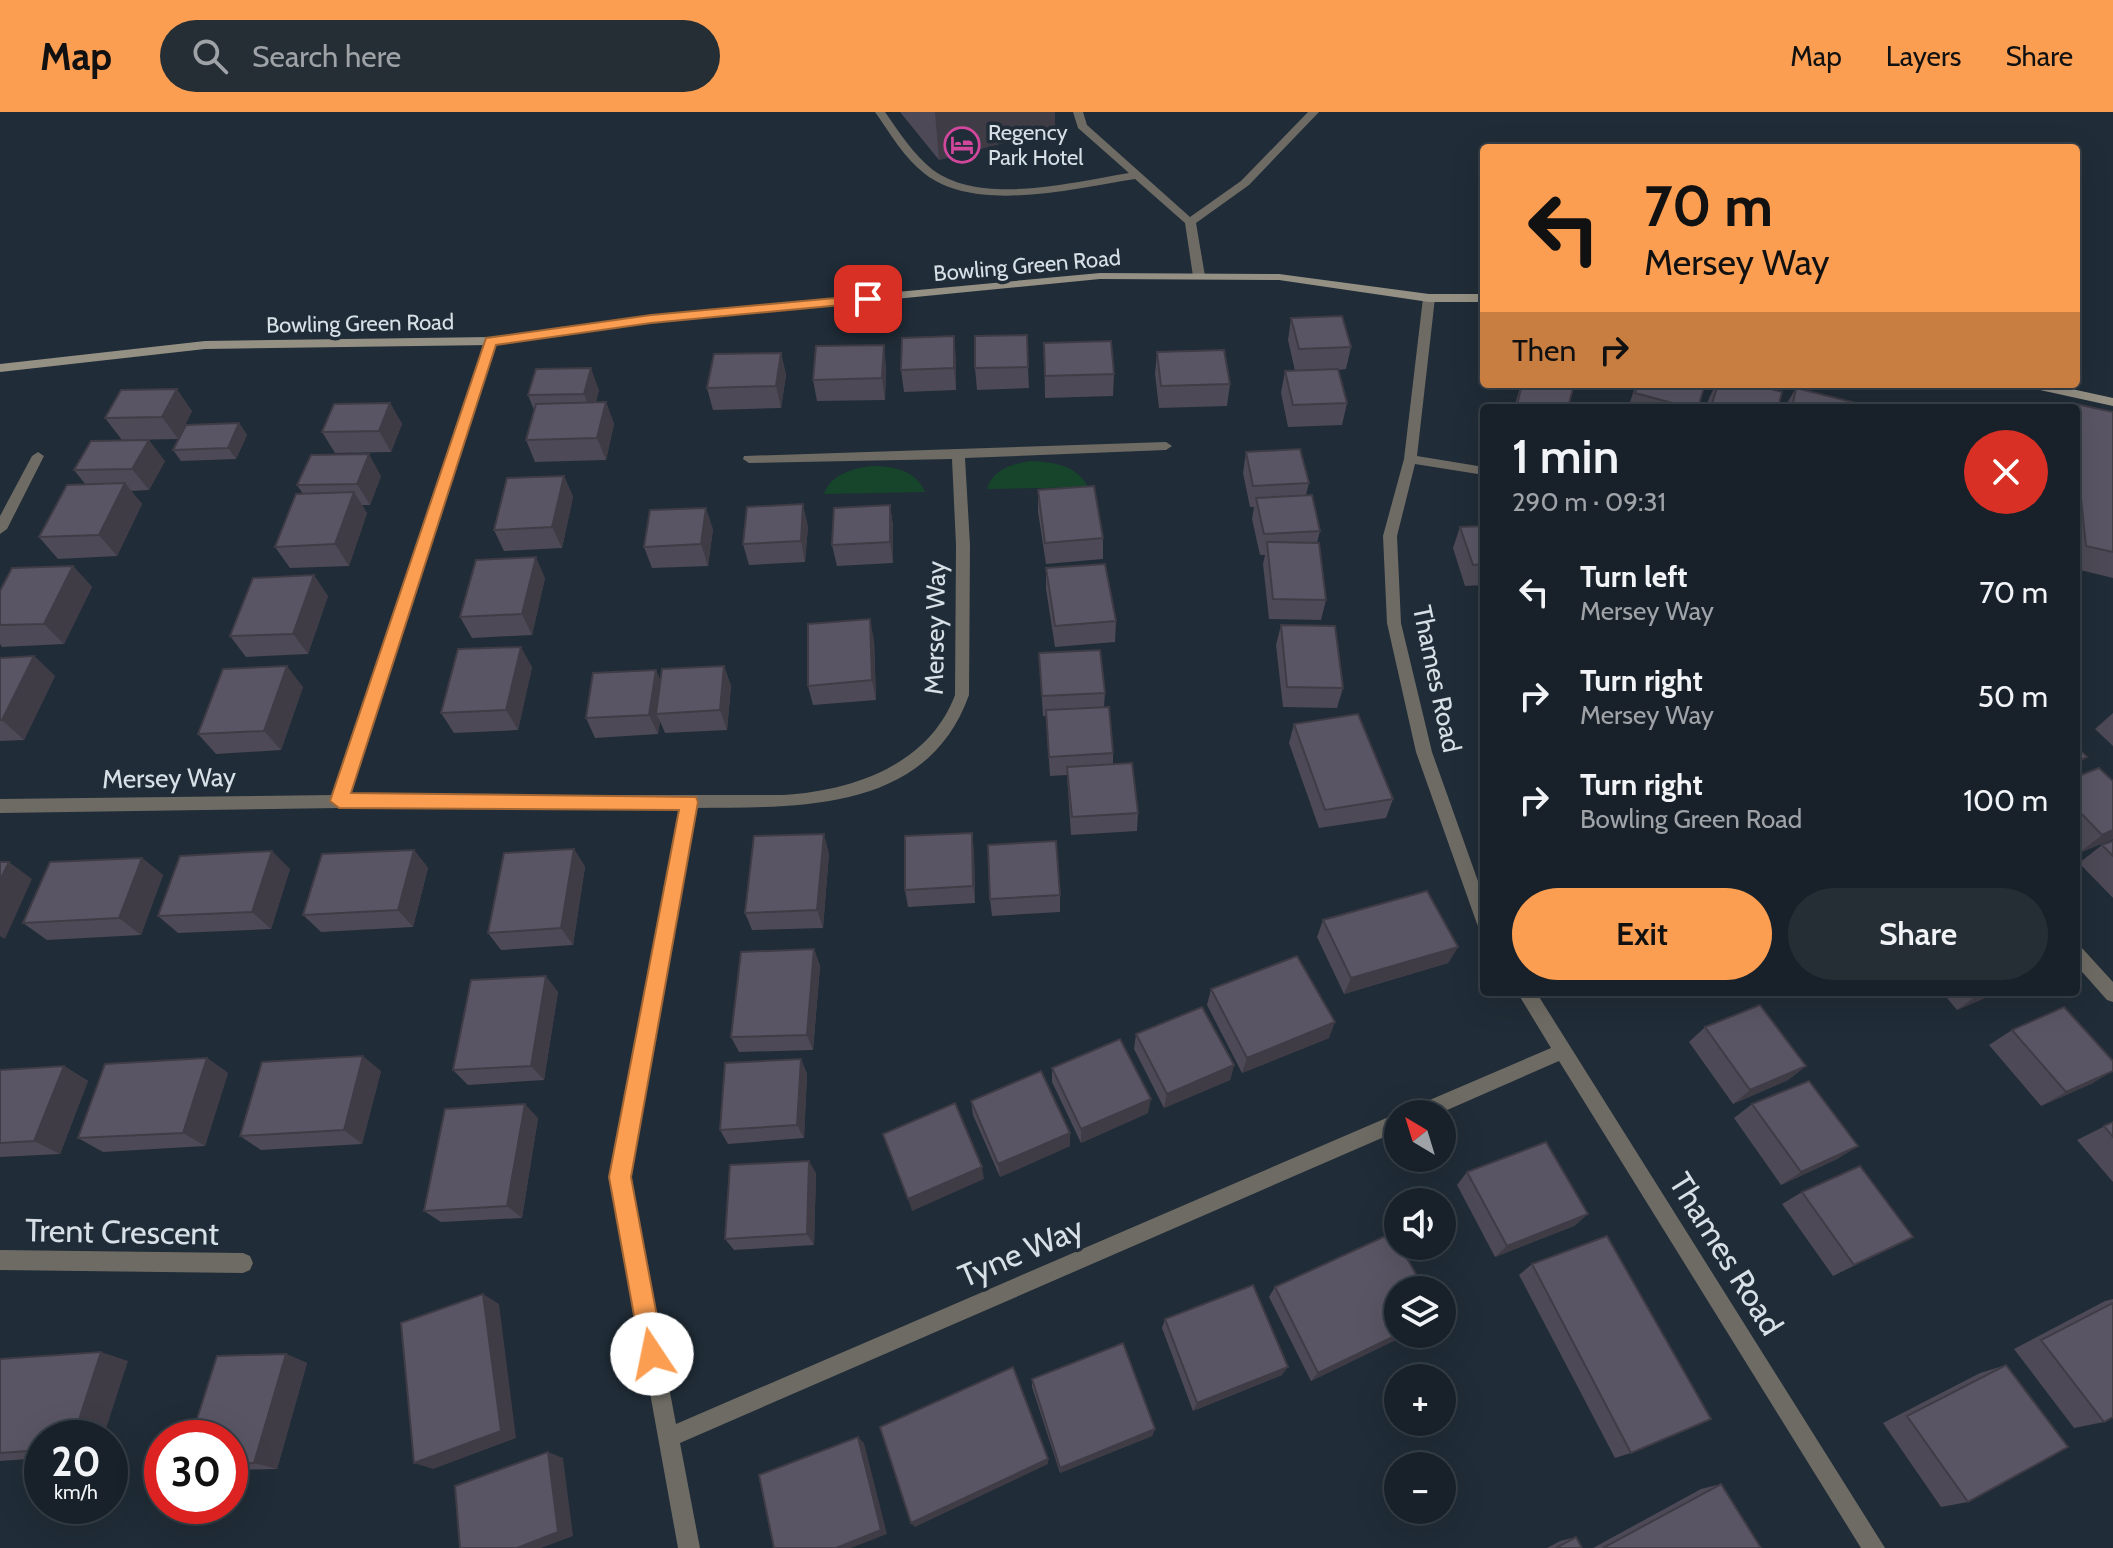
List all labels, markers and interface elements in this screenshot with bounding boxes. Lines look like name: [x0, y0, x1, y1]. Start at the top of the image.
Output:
search box: [160, 20, 720, 92]
text: Map: [40, 33, 112, 80]
icon: search: [188, 34, 232, 78]
text: Search here: [252, 38, 401, 75]
text: Map: [1790, 39, 1842, 73]
text: Layers: [1886, 39, 1961, 73]
text: Share: [2005, 39, 2073, 73]
place label: Regency Park Hotel: [988, 119, 1084, 171]
hotel icon: Regency Park Hotel: [943, 126, 981, 164]
text: 70 m: [1644, 172, 1773, 240]
icon: left: [1512, 176, 1616, 280]
text: Mersey Way: [1644, 240, 1829, 284]
street label: Bowling Green Road: [932, 244, 1122, 287]
pin: [834, 265, 902, 333]
icon: arrive: [846, 277, 890, 321]
street label: Bowling Green Road: [266, 308, 454, 339]
icon: right: [1592, 328, 1636, 372]
text: Then: [1512, 332, 1576, 369]
text: 1 min: [1512, 427, 1619, 485]
button: close: [1964, 430, 2048, 514]
text: 290 m · 09:31: [1512, 486, 1666, 518]
text: Turn left: [1580, 558, 1688, 595]
street label: Mersey Way: [918, 561, 952, 695]
icon: left: [1512, 570, 1556, 614]
text: 70 m: [1979, 574, 2048, 611]
text: Mersey Way: [1580, 595, 1714, 627]
street label: Thames Road: [1406, 603, 1468, 755]
text: Turn right: [1580, 662, 1703, 699]
icon: right: [1512, 674, 1556, 718]
text: 50 m: [1978, 678, 2048, 715]
text: Mersey Way: [1580, 699, 1714, 731]
street label: Mersey Way: [102, 761, 236, 795]
text: Turn right: [1580, 766, 1703, 803]
icon: right: [1512, 778, 1556, 822]
text: 100 m: [1963, 782, 2048, 819]
text: Bowling Green Road: [1580, 803, 1802, 835]
button: Exit: [1512, 888, 1772, 980]
button: Share: [1788, 888, 2048, 980]
north arrow: [1384, 1100, 1456, 1172]
map controls: [1384, 1100, 1456, 1524]
street label: Thames Road: [1661, 1165, 1792, 1342]
button: sound: [1384, 1188, 1456, 1260]
street label: Tyne Way: [953, 1208, 1089, 1295]
street label: Trent Crescent: [25, 1210, 219, 1253]
button: layers: [1384, 1276, 1456, 1348]
position arrow: [610, 1312, 694, 1396]
button: +: [1384, 1364, 1456, 1436]
speed limit sign: 30: [144, 1420, 248, 1524]
text: 20: [51, 1437, 101, 1486]
button: −: [1384, 1452, 1456, 1524]
text: km/h: [54, 1480, 98, 1504]

